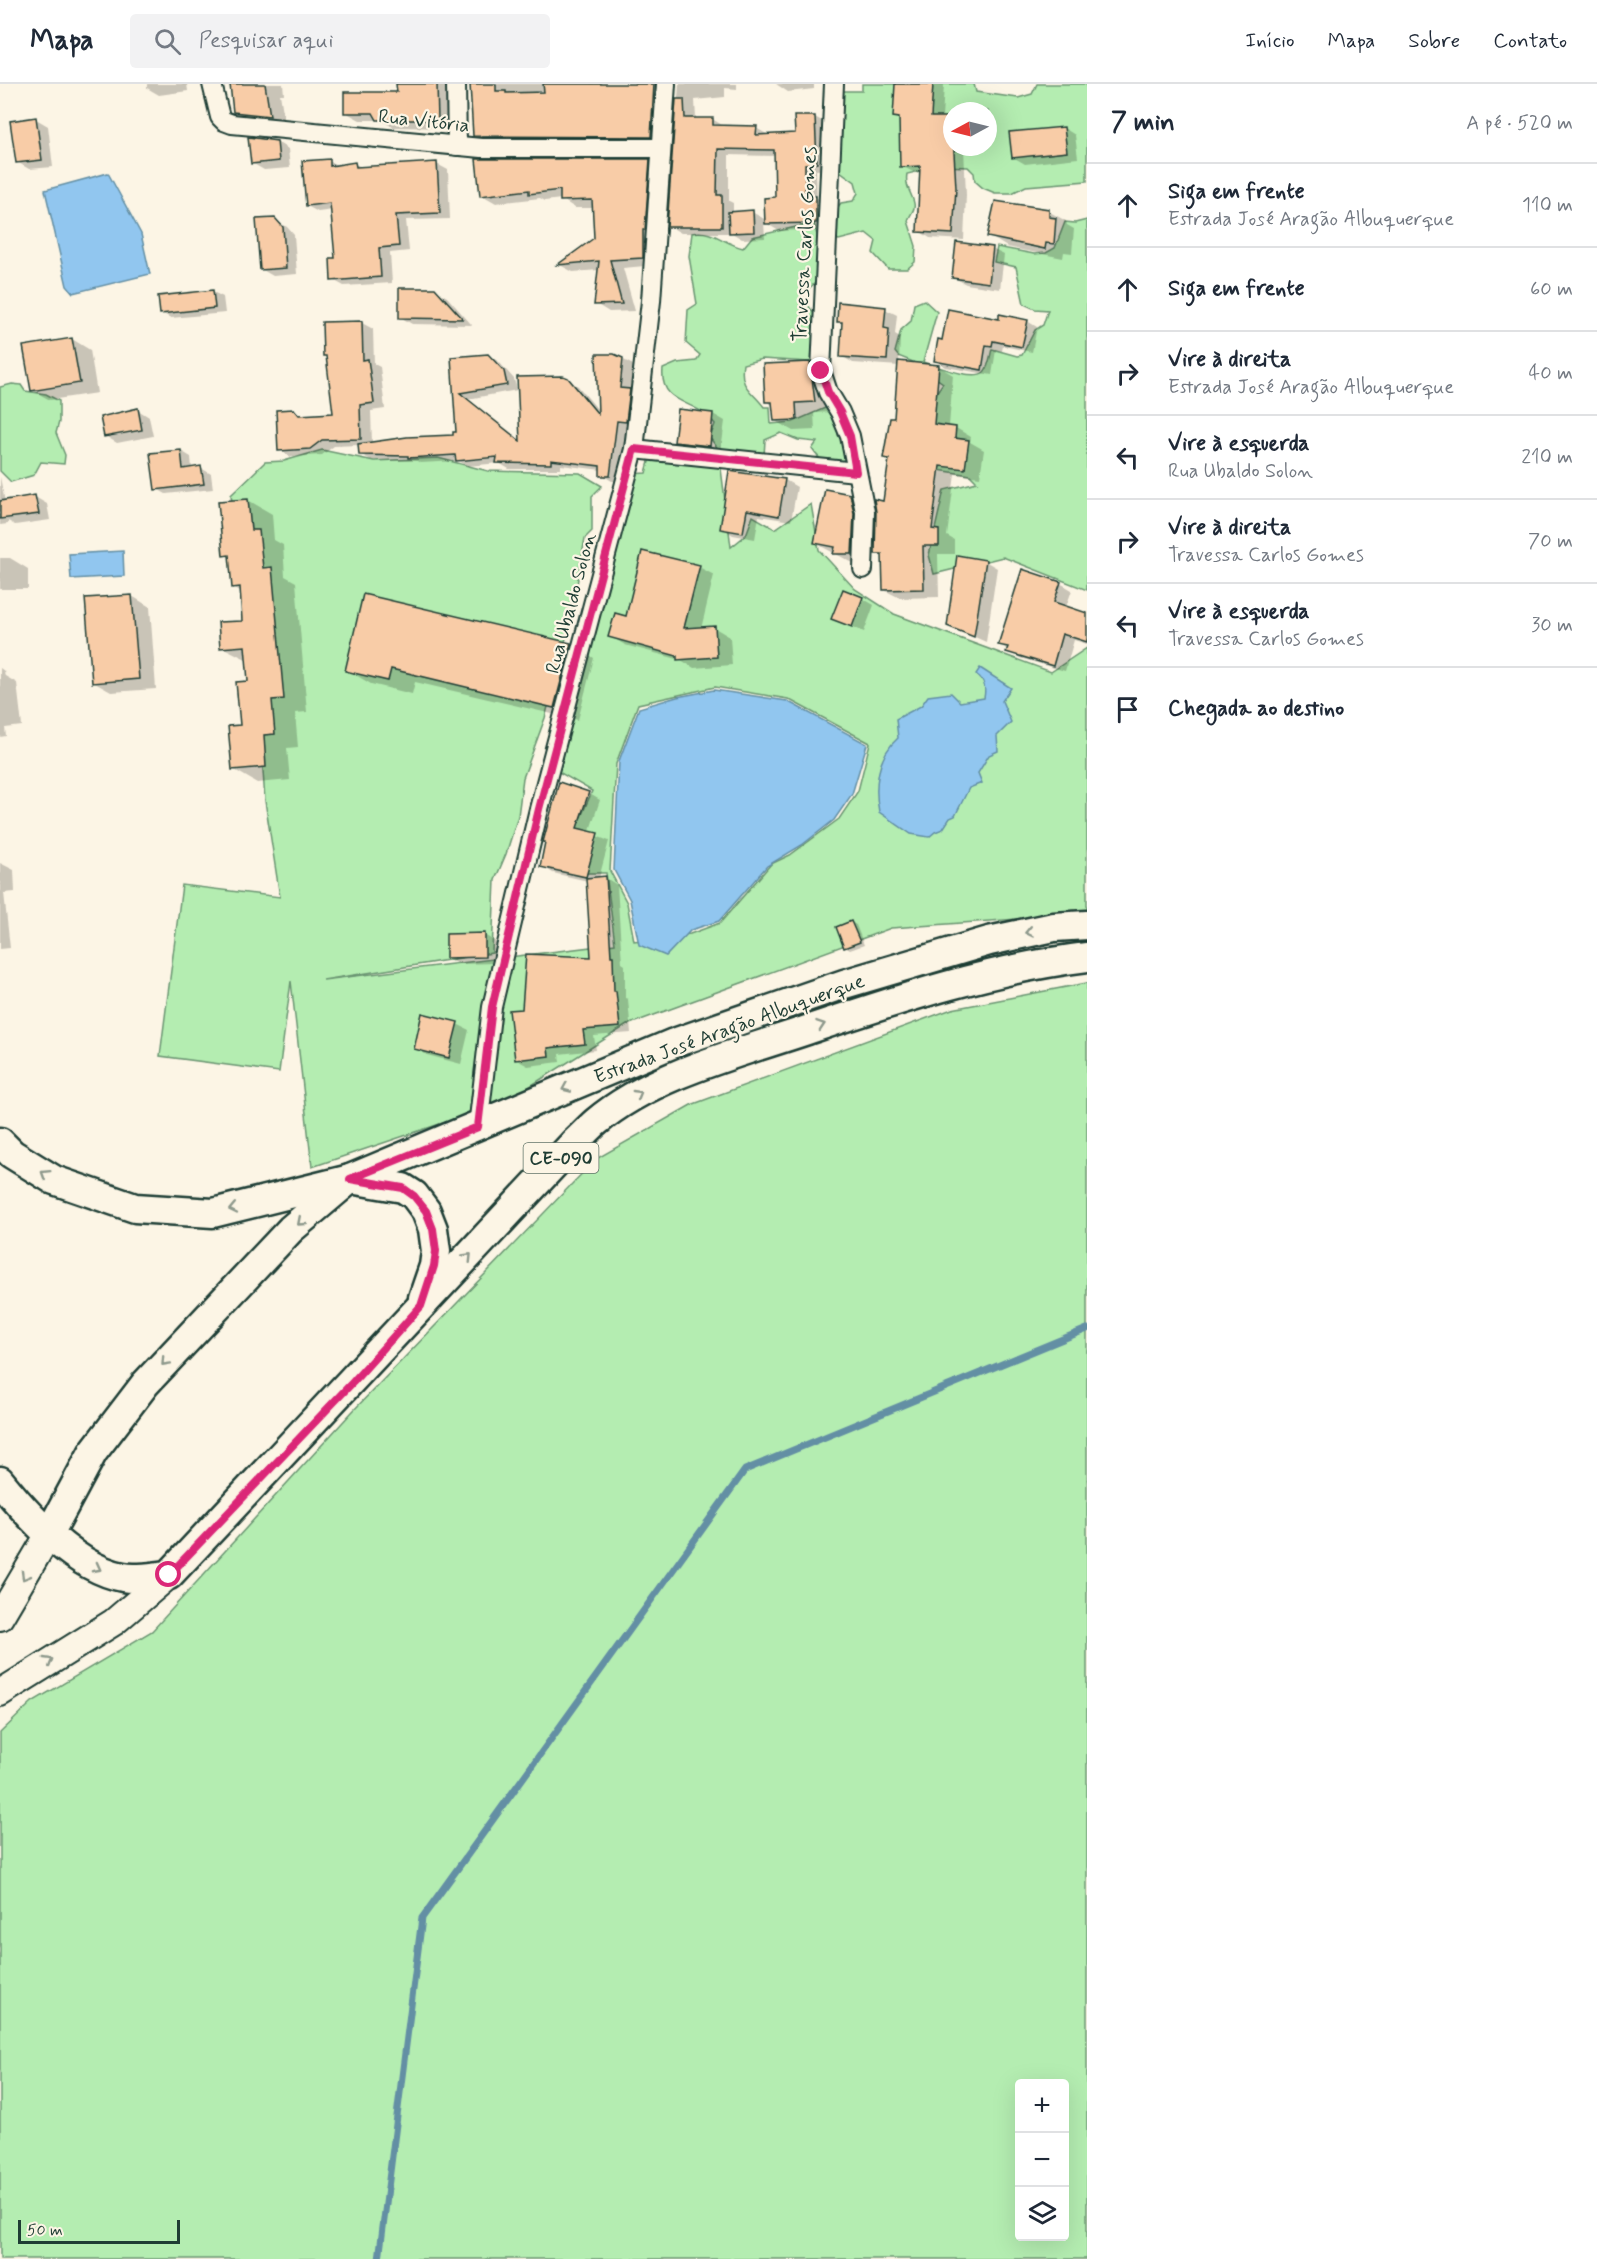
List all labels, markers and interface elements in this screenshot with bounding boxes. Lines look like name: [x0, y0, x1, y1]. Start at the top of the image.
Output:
search box: [130, 14, 550, 68]
text: Mapa: [30, 23, 94, 60]
icon: search: [151, 25, 184, 58]
text: Pesquisar aqui: [199, 27, 334, 55]
text: Início: [1245, 27, 1295, 55]
text: Mapa: [1328, 27, 1375, 55]
text: Sobre: [1408, 27, 1460, 55]
text: Contato: [1493, 27, 1567, 55]
north arrow: [943, 102, 997, 156]
street label: Rua Vitória: [377, 103, 471, 140]
text: 7 min: [1111, 106, 1175, 140]
text: A pé · 520 m: [1466, 110, 1573, 137]
street label: Travessa Carlos Gomes: [787, 145, 824, 343]
text: Siga em frente: [1168, 178, 1305, 206]
icon: ahead: [1111, 189, 1144, 222]
text: 110 m: [1522, 192, 1573, 219]
text: Estrada José Aragão Albuquerque: [1168, 206, 1454, 233]
icon: ahead: [1111, 273, 1144, 306]
text: Siga em frente: [1168, 275, 1305, 303]
text: 60 m: [1530, 276, 1573, 303]
text: Vire à direita: [1168, 346, 1291, 374]
route end: [807, 357, 833, 383]
icon: right: [1111, 357, 1144, 390]
text: 40 m: [1529, 360, 1573, 387]
text: Estrada José Aragão Albuquerque: [1168, 374, 1454, 401]
text: Vire à esquerda: [1168, 430, 1309, 458]
icon: left: [1111, 441, 1144, 474]
text: 210 m: [1521, 444, 1573, 471]
text: Rua Ubaldo Solon: [1168, 458, 1313, 485]
text: Vire à direita: [1168, 514, 1291, 542]
icon: right: [1111, 525, 1144, 558]
text: 70 m: [1528, 528, 1573, 555]
street label: Rua Ubaldo Solon: [540, 530, 603, 677]
text: Travessa Carlos Gomes: [1168, 542, 1364, 569]
text: Vire à esquerda: [1168, 598, 1309, 626]
icon: left: [1111, 609, 1144, 642]
text: 30 m: [1531, 612, 1573, 639]
text: Travessa Carlos Gomes: [1168, 626, 1364, 653]
icon: arrive: [1111, 693, 1144, 726]
text: Chegada ao destino: [1168, 695, 1344, 723]
one-way arrow: [1024, 925, 1034, 938]
street label: Estrada José Aragão Albuquerque: [591, 968, 869, 1093]
one-way arrow: [815, 1020, 825, 1033]
one-way arrow: [562, 1081, 573, 1093]
one-way arrow: [632, 1089, 642, 1101]
road number: CE-090: [524, 1143, 598, 1173]
one-way arrow: [40, 1171, 51, 1182]
one-way arrow: [228, 1201, 238, 1214]
one-way arrow: [296, 1214, 307, 1225]
one-way arrow: [460, 1253, 471, 1264]
one-way arrow: [161, 1355, 172, 1366]
one-way arrow: [91, 1561, 101, 1572]
route start: [155, 1561, 181, 1587]
one-way arrow: [21, 1570, 33, 1580]
one-way arrow: [43, 1657, 53, 1668]
map controls: [1015, 2079, 1069, 2241]
button: +: [1015, 2079, 1069, 2133]
button: −: [1015, 2133, 1069, 2187]
button: layers: [1015, 2187, 1069, 2241]
scale bar: [18, 2217, 180, 2244]
text: 50 m: [27, 2220, 63, 2241]

